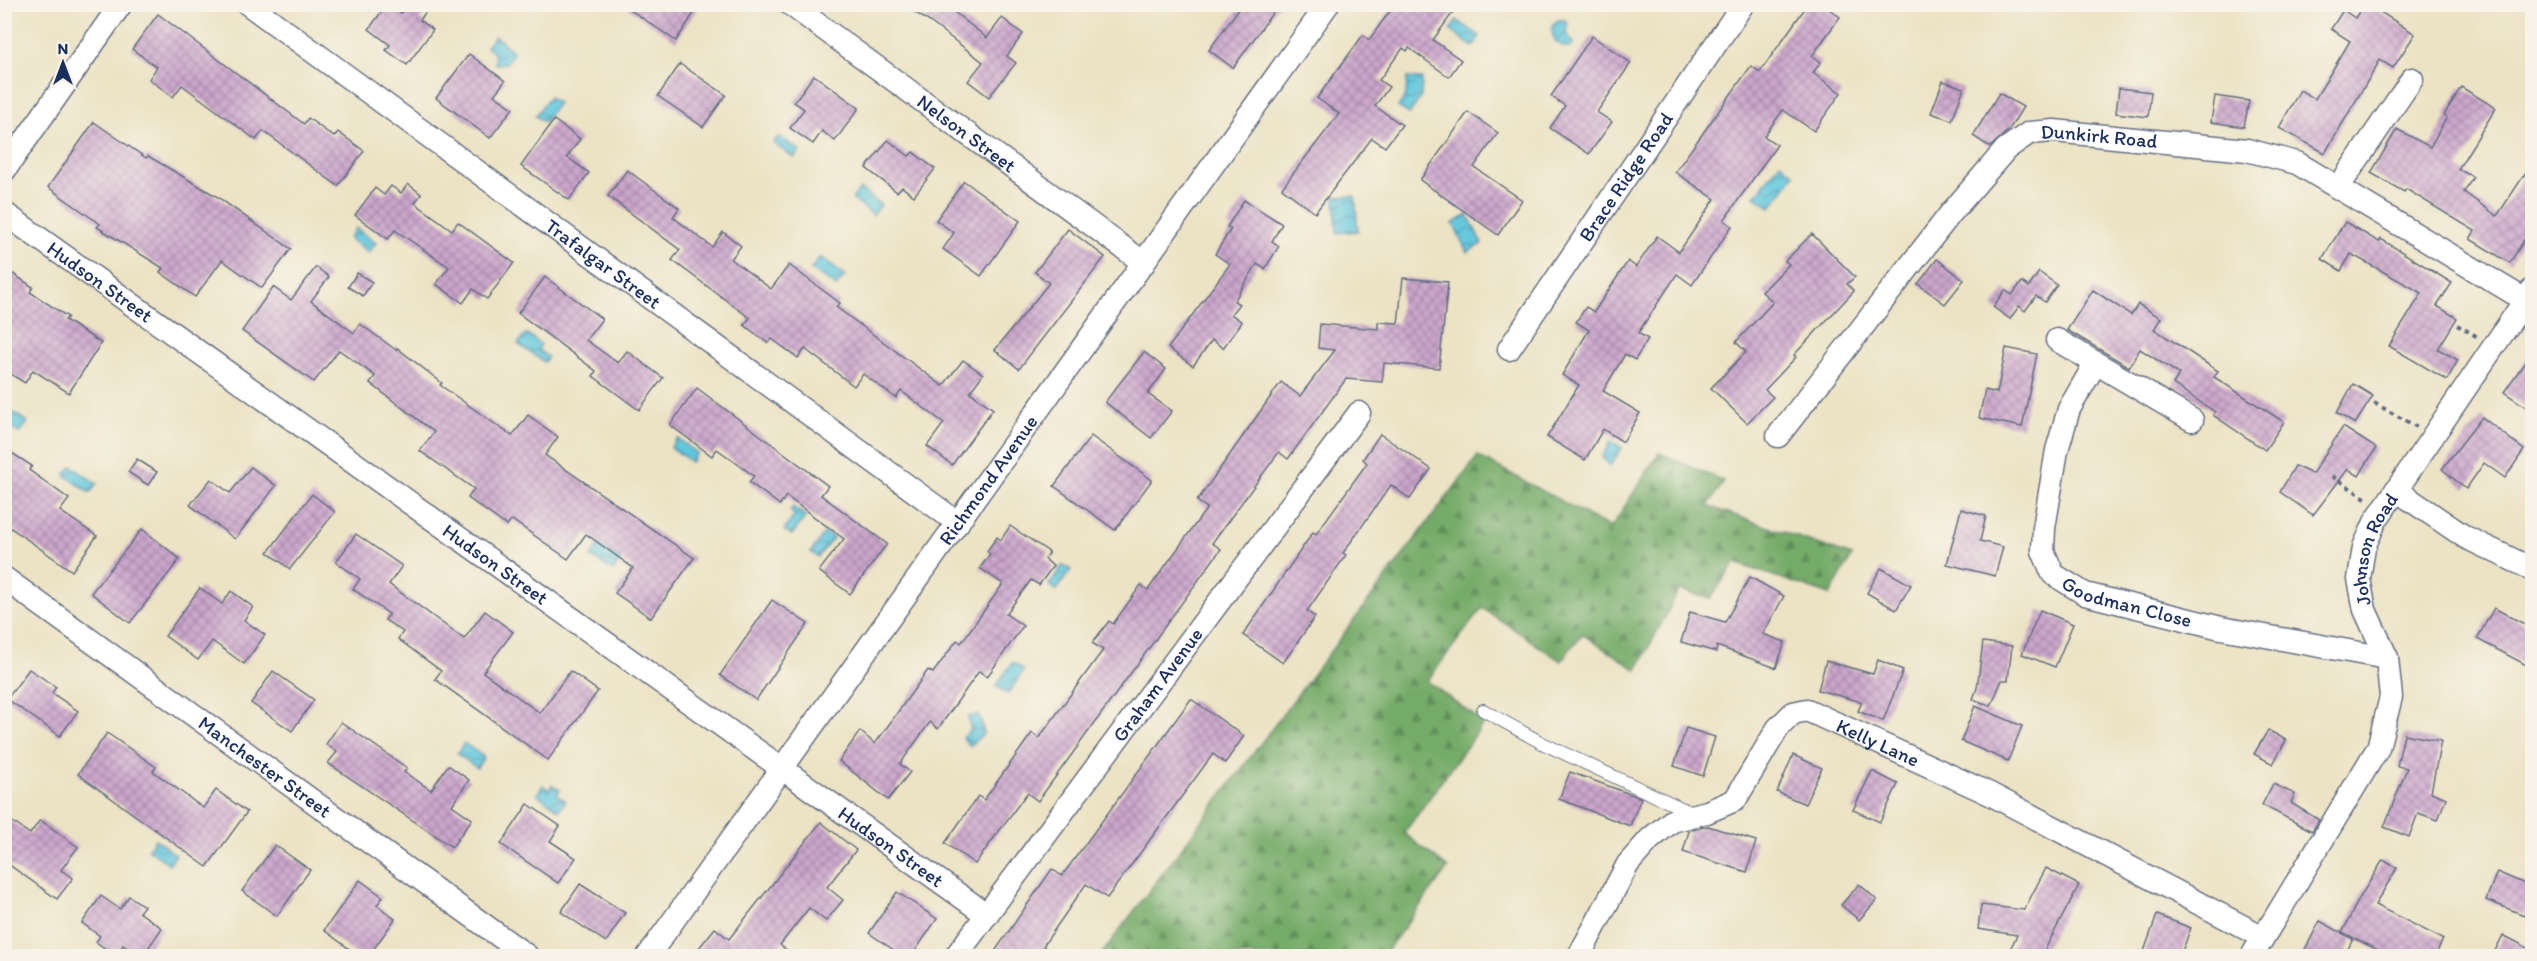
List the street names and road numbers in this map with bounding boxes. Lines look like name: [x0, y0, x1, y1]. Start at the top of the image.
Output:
street label: Nelson Street: [913, 89, 1021, 177]
street label: Brace Ridge Road: [1574, 108, 1678, 246]
street label: Dunkirk Road: [2040, 119, 2159, 153]
street label: Trafalgar Street: [541, 213, 666, 314]
street label: Hudson Street: [43, 236, 157, 327]
street label: Richmond Avenue: [934, 410, 1043, 550]
street label: Johnson Road: [2347, 488, 2403, 608]
street label: Hudson Street: [438, 518, 553, 610]
street label: Goodman Close: [2057, 571, 2194, 632]
street label: Graham Avenue: [1107, 623, 1208, 746]
street label: Manchester Street: [194, 711, 336, 823]
street label: Kelly Lane: [1833, 713, 1923, 772]
street label: Hudson Street: [834, 801, 948, 892]

